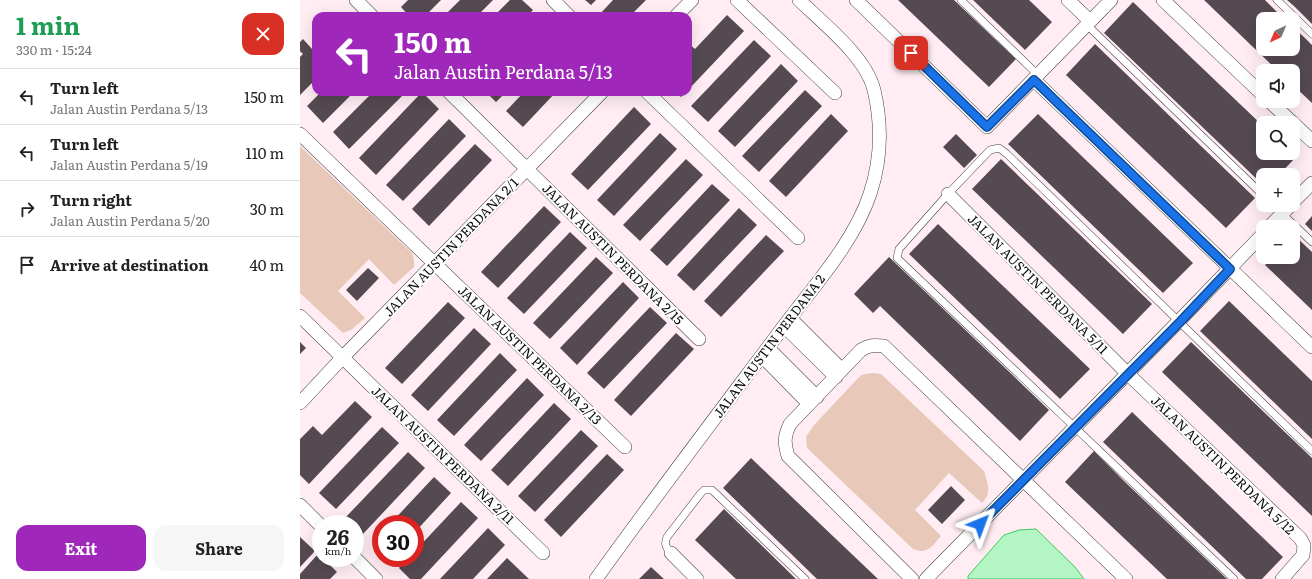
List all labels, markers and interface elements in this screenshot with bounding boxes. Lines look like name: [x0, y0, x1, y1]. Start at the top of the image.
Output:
text: 1 min: [16, 7, 80, 42]
north arrow: [1256, 12, 1300, 56]
map controls: [1256, 12, 1300, 264]
button: close: [242, 13, 284, 55]
text: 150 m: [394, 20, 472, 62]
icon: left: [328, 28, 380, 80]
pin: [894, 36, 928, 70]
text: 330 m · 15:24: [16, 40, 92, 59]
icon: arrive: [900, 42, 922, 64]
text: Jalan Austin Perdana 5/13: [394, 58, 613, 85]
button: sound: [1256, 64, 1300, 108]
text: Turn left: [50, 76, 119, 99]
text: 150 m: [244, 85, 284, 108]
icon: left: [16, 86, 38, 108]
text: Jalan Austin Perdana 5/13: [50, 99, 208, 118]
button: search: [1256, 116, 1300, 160]
text: Turn left: [50, 132, 119, 155]
text: 110 m: [246, 141, 284, 164]
icon: left: [16, 142, 38, 164]
text: Jalan Austin Perdana 5/19: [50, 155, 208, 174]
button: +: [1256, 168, 1300, 212]
street label: JALAN AUSTIN PERDANA 2/1: [379, 173, 522, 320]
street label: JALAN AUSTIN PERDANA 2/15: [538, 179, 689, 329]
text: Turn right: [50, 188, 132, 211]
text: 30 m: [250, 197, 284, 220]
icon: right: [16, 198, 38, 220]
street label: JALAN AUSTIN PERDANA 5/11: [964, 209, 1113, 358]
text: Jalan Austin Perdana 5/20: [50, 211, 210, 230]
button: −: [1256, 220, 1300, 264]
text: Arrive at destination: [50, 253, 209, 276]
text: 40 m: [250, 253, 284, 276]
icon: arrive: [16, 254, 38, 276]
street label: JALAN AUSTIN PERDANA 2: [708, 270, 829, 422]
street label: JALAN AUSTIN PERDANA 2/13: [454, 281, 607, 429]
street label: JALAN AUSTIN PERDANA 2/11: [368, 381, 519, 528]
street label: JALAN AUSTIN PERDANA 5/12: [1147, 391, 1300, 539]
position arrow: [959, 503, 1001, 545]
speed limit sign: 30: [372, 515, 424, 567]
text: 26: [327, 521, 349, 551]
button: Exit: [16, 525, 146, 571]
button: Share: [154, 525, 284, 571]
text: km/h: [325, 543, 351, 558]

